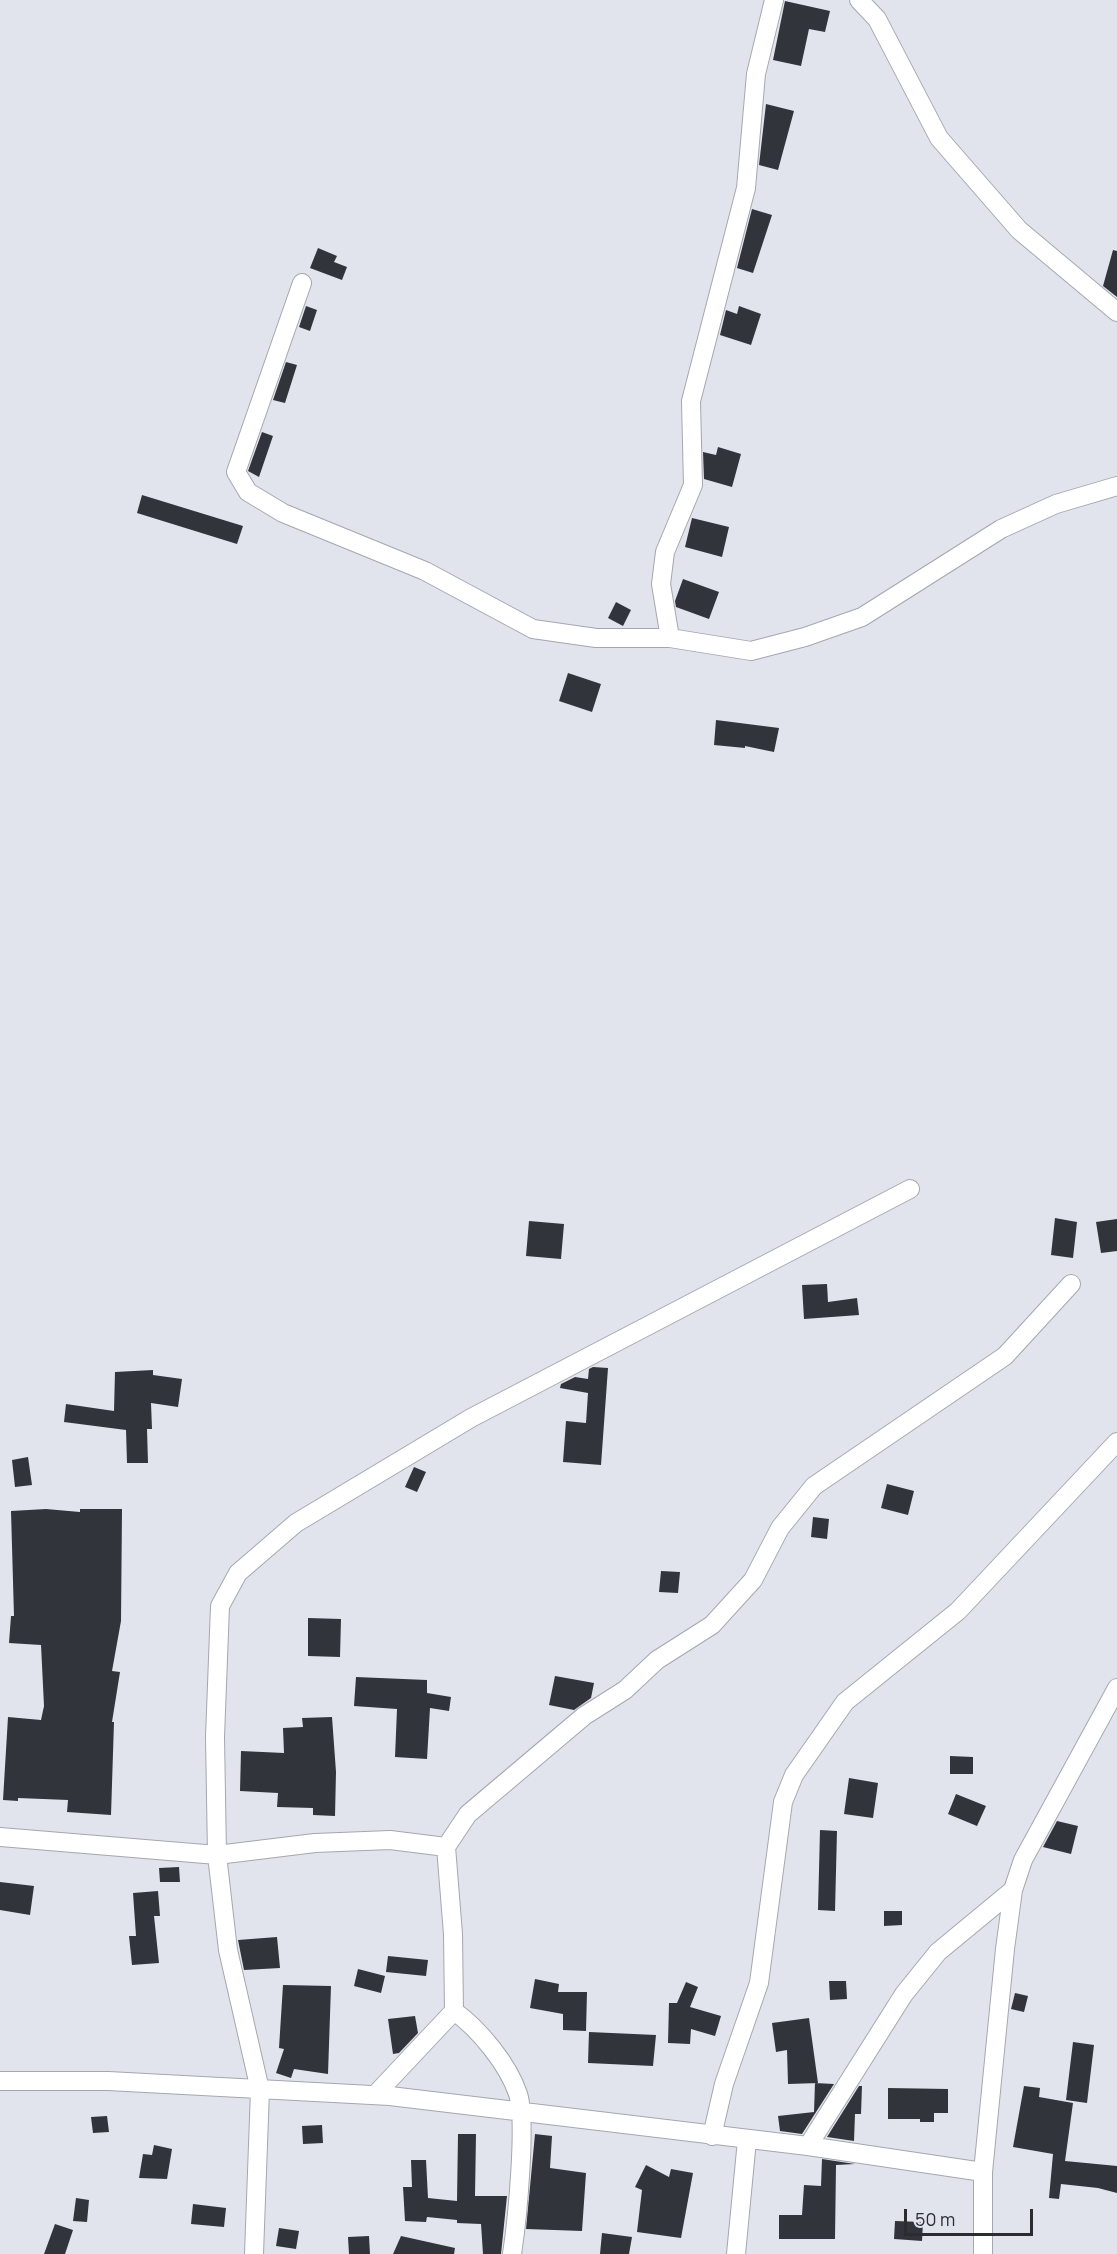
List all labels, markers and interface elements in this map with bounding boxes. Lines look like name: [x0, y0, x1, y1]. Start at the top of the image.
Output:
scale bar: [907, 2197, 1036, 2235]
text: 50 m: [915, 2207, 955, 2231]

